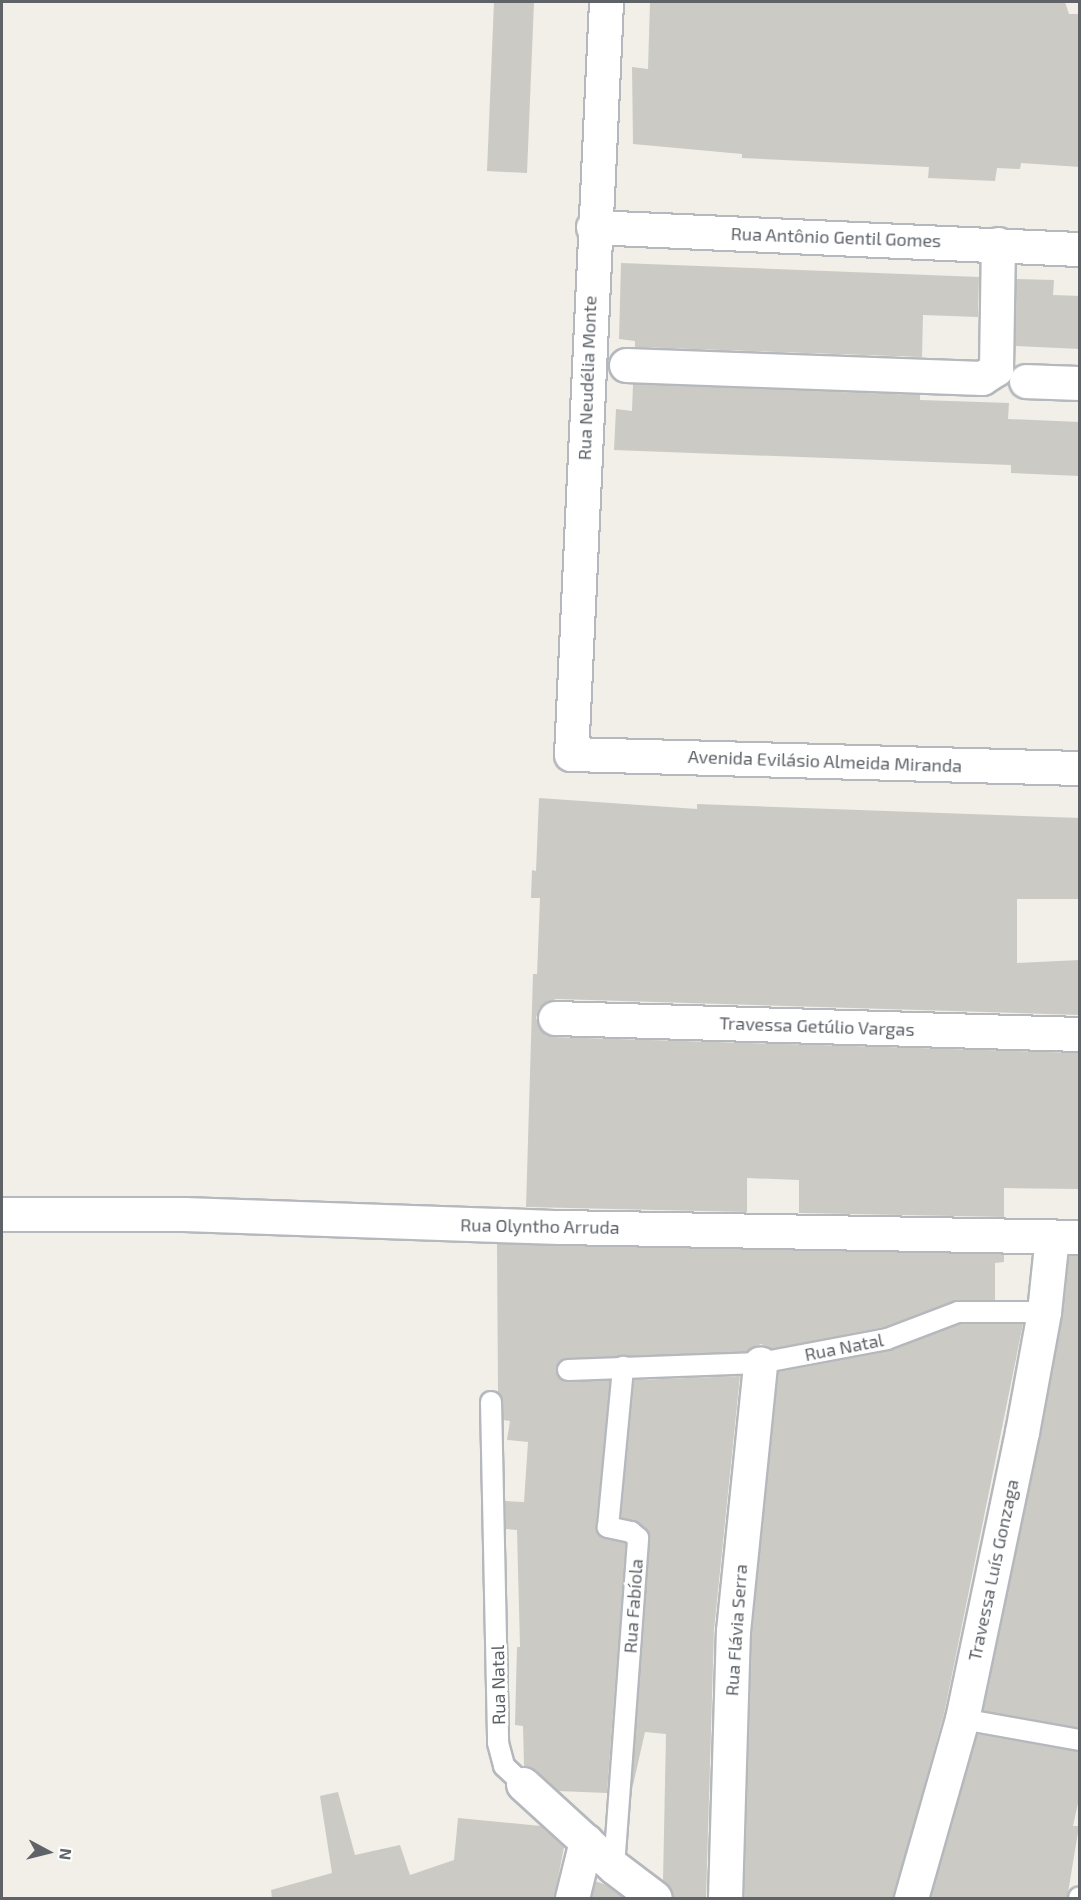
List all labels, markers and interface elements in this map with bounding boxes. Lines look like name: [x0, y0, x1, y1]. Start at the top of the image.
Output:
street label: Rua Antônio Gentil Gomes: [730, 223, 942, 251]
street label: Rua Neudélia Monte: [573, 295, 601, 461]
street label: Avenida Evilásio Almeida Miranda: [687, 745, 963, 777]
street label: Travessa Getúlio Vargas: [719, 1012, 915, 1040]
street label: Rua Olyntho Arruda: [460, 1214, 620, 1238]
street label: Rua Natal: [803, 1329, 885, 1365]
street label: Travessa Luís Gonzaga: [963, 1477, 1023, 1663]
street label: Rua Fabíola: [619, 1558, 647, 1654]
street label: Rua Flávia Serra: [721, 1563, 751, 1697]
street label: Rua Natal: [487, 1645, 509, 1725]
north arrow: [18, 1822, 78, 1882]
text: N: [56, 1847, 76, 1861]

